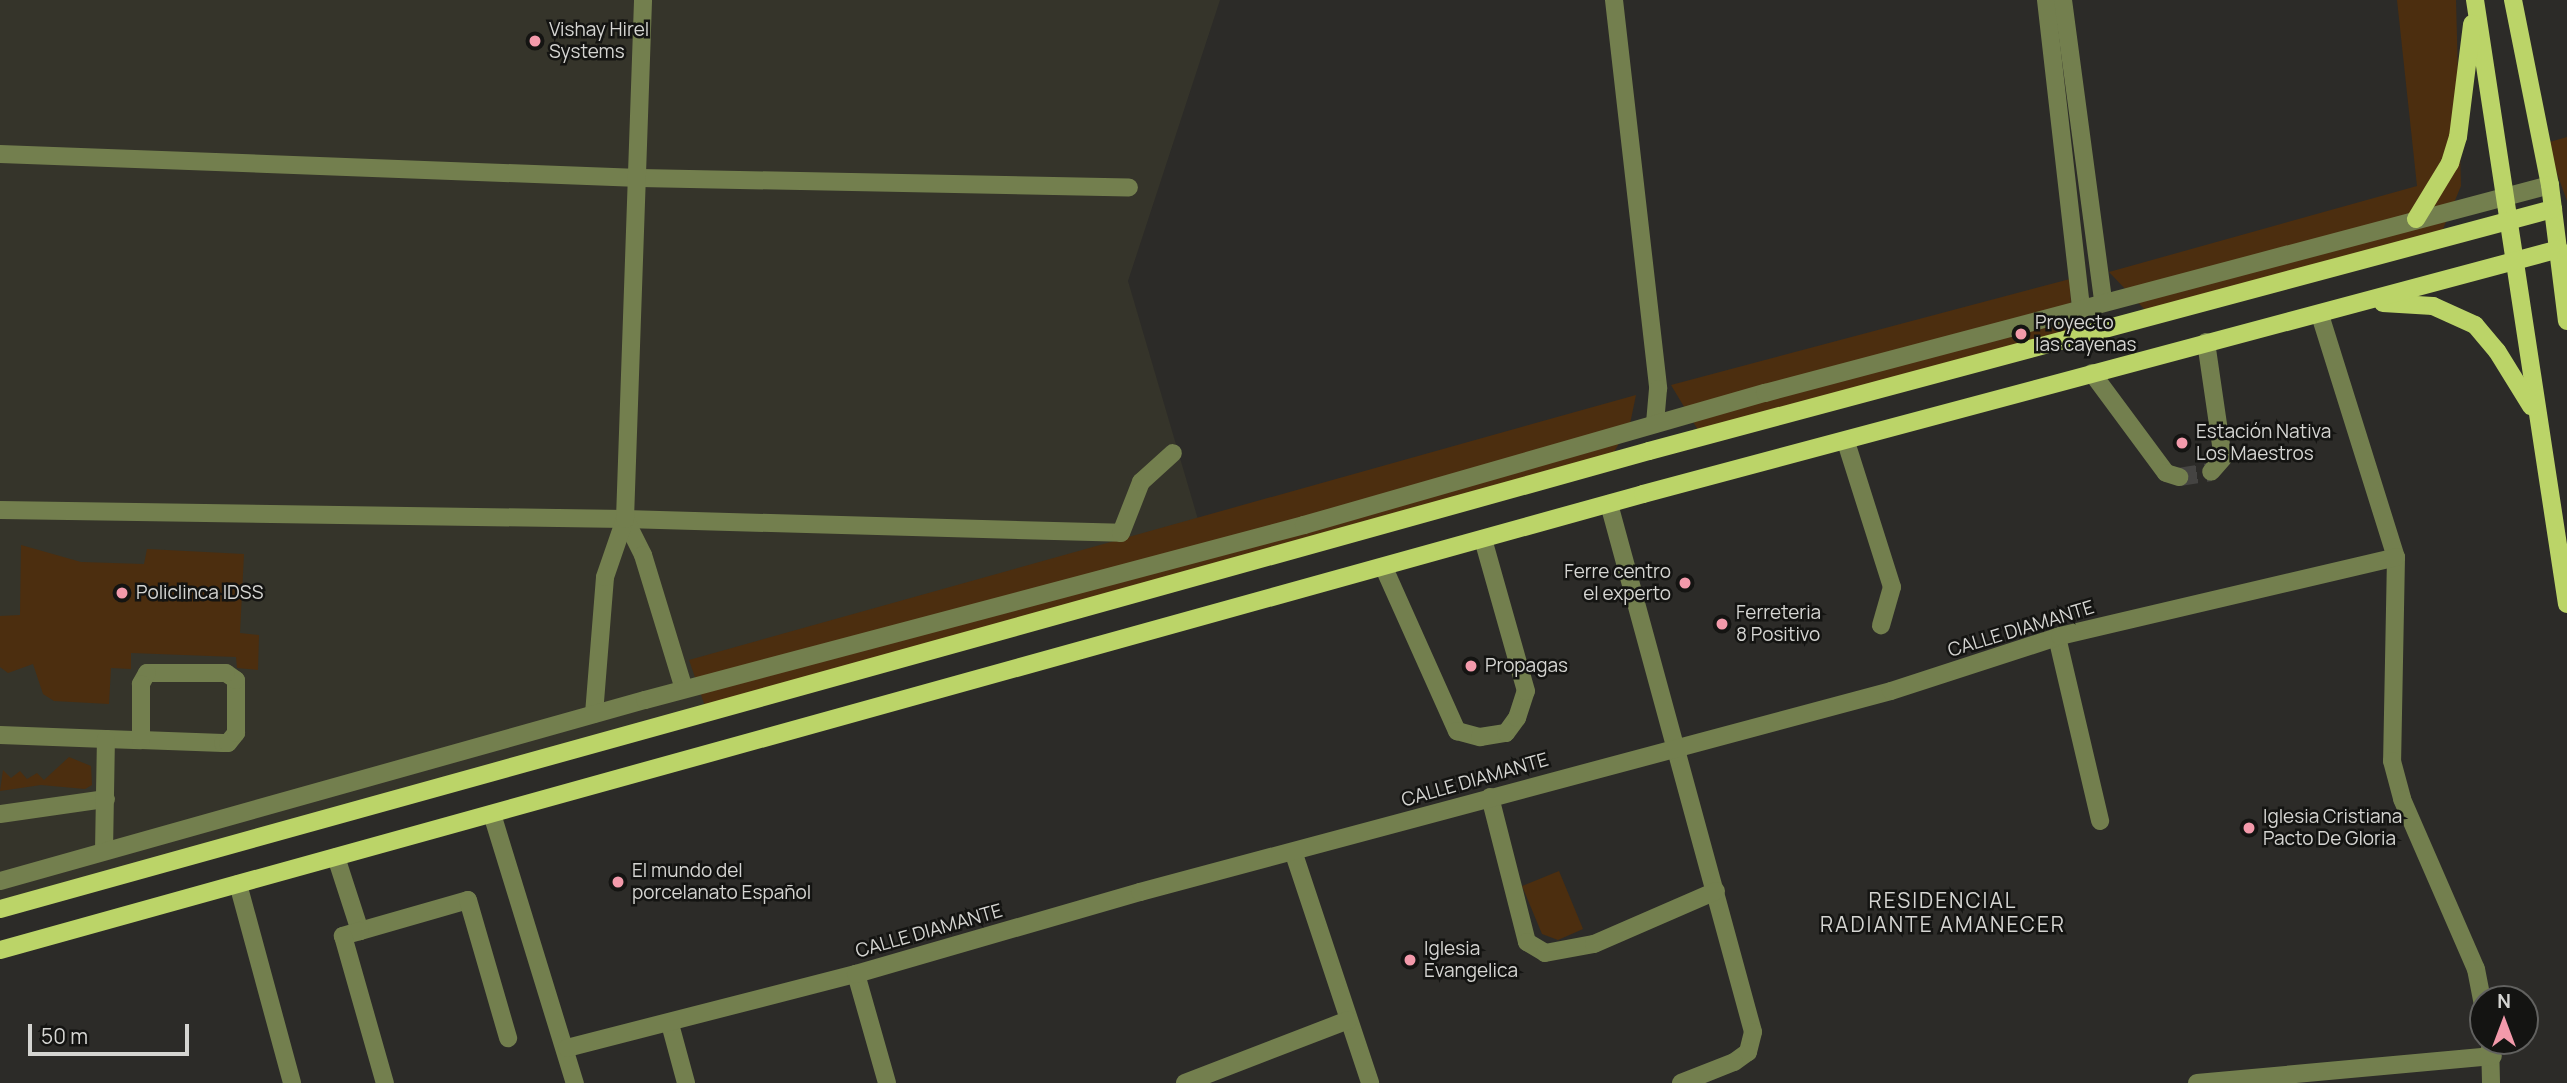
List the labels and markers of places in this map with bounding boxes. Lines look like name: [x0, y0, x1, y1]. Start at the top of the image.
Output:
place label: Vishay Hirel Systems: [549, 19, 649, 63]
marker: Vishay Hirel Systems: [527, 33, 543, 49]
place label: Proyecto las cayenas: [2035, 312, 2136, 356]
marker: Proyecto las cayenas: [2013, 326, 2029, 342]
place label: Estación Nativa Los Maestros: [2196, 421, 2331, 465]
marker: Estación Nativa Los Maestros: [2174, 435, 2190, 451]
place label: Ferre centro el experto: [1564, 561, 1671, 605]
marker: Ferre centro el experto: [1677, 575, 1693, 591]
place label: Policlinca IDSS: [136, 582, 264, 604]
marker: Policlinca IDSS: [114, 585, 130, 601]
place label: Ferreteria 8 Positivo: [1736, 602, 1821, 646]
marker: Ferreteria 8 Positivo: [1714, 616, 1730, 632]
place label: Propagas: [1485, 655, 1568, 677]
marker: Propagas: [1463, 658, 1479, 674]
place label: Iglesia Cristiana Pacto De Gloria: [2263, 806, 2402, 850]
marker: Iglesia Cristiana Pacto De Gloria: [2241, 820, 2257, 836]
place label: El mundo del porcelanato Español: [632, 860, 811, 904]
marker: El mundo del porcelanato Español: [610, 874, 626, 890]
place label: Iglesia Evangelica: [1424, 938, 1518, 982]
marker: Iglesia Evangelica: [1402, 952, 1418, 968]

